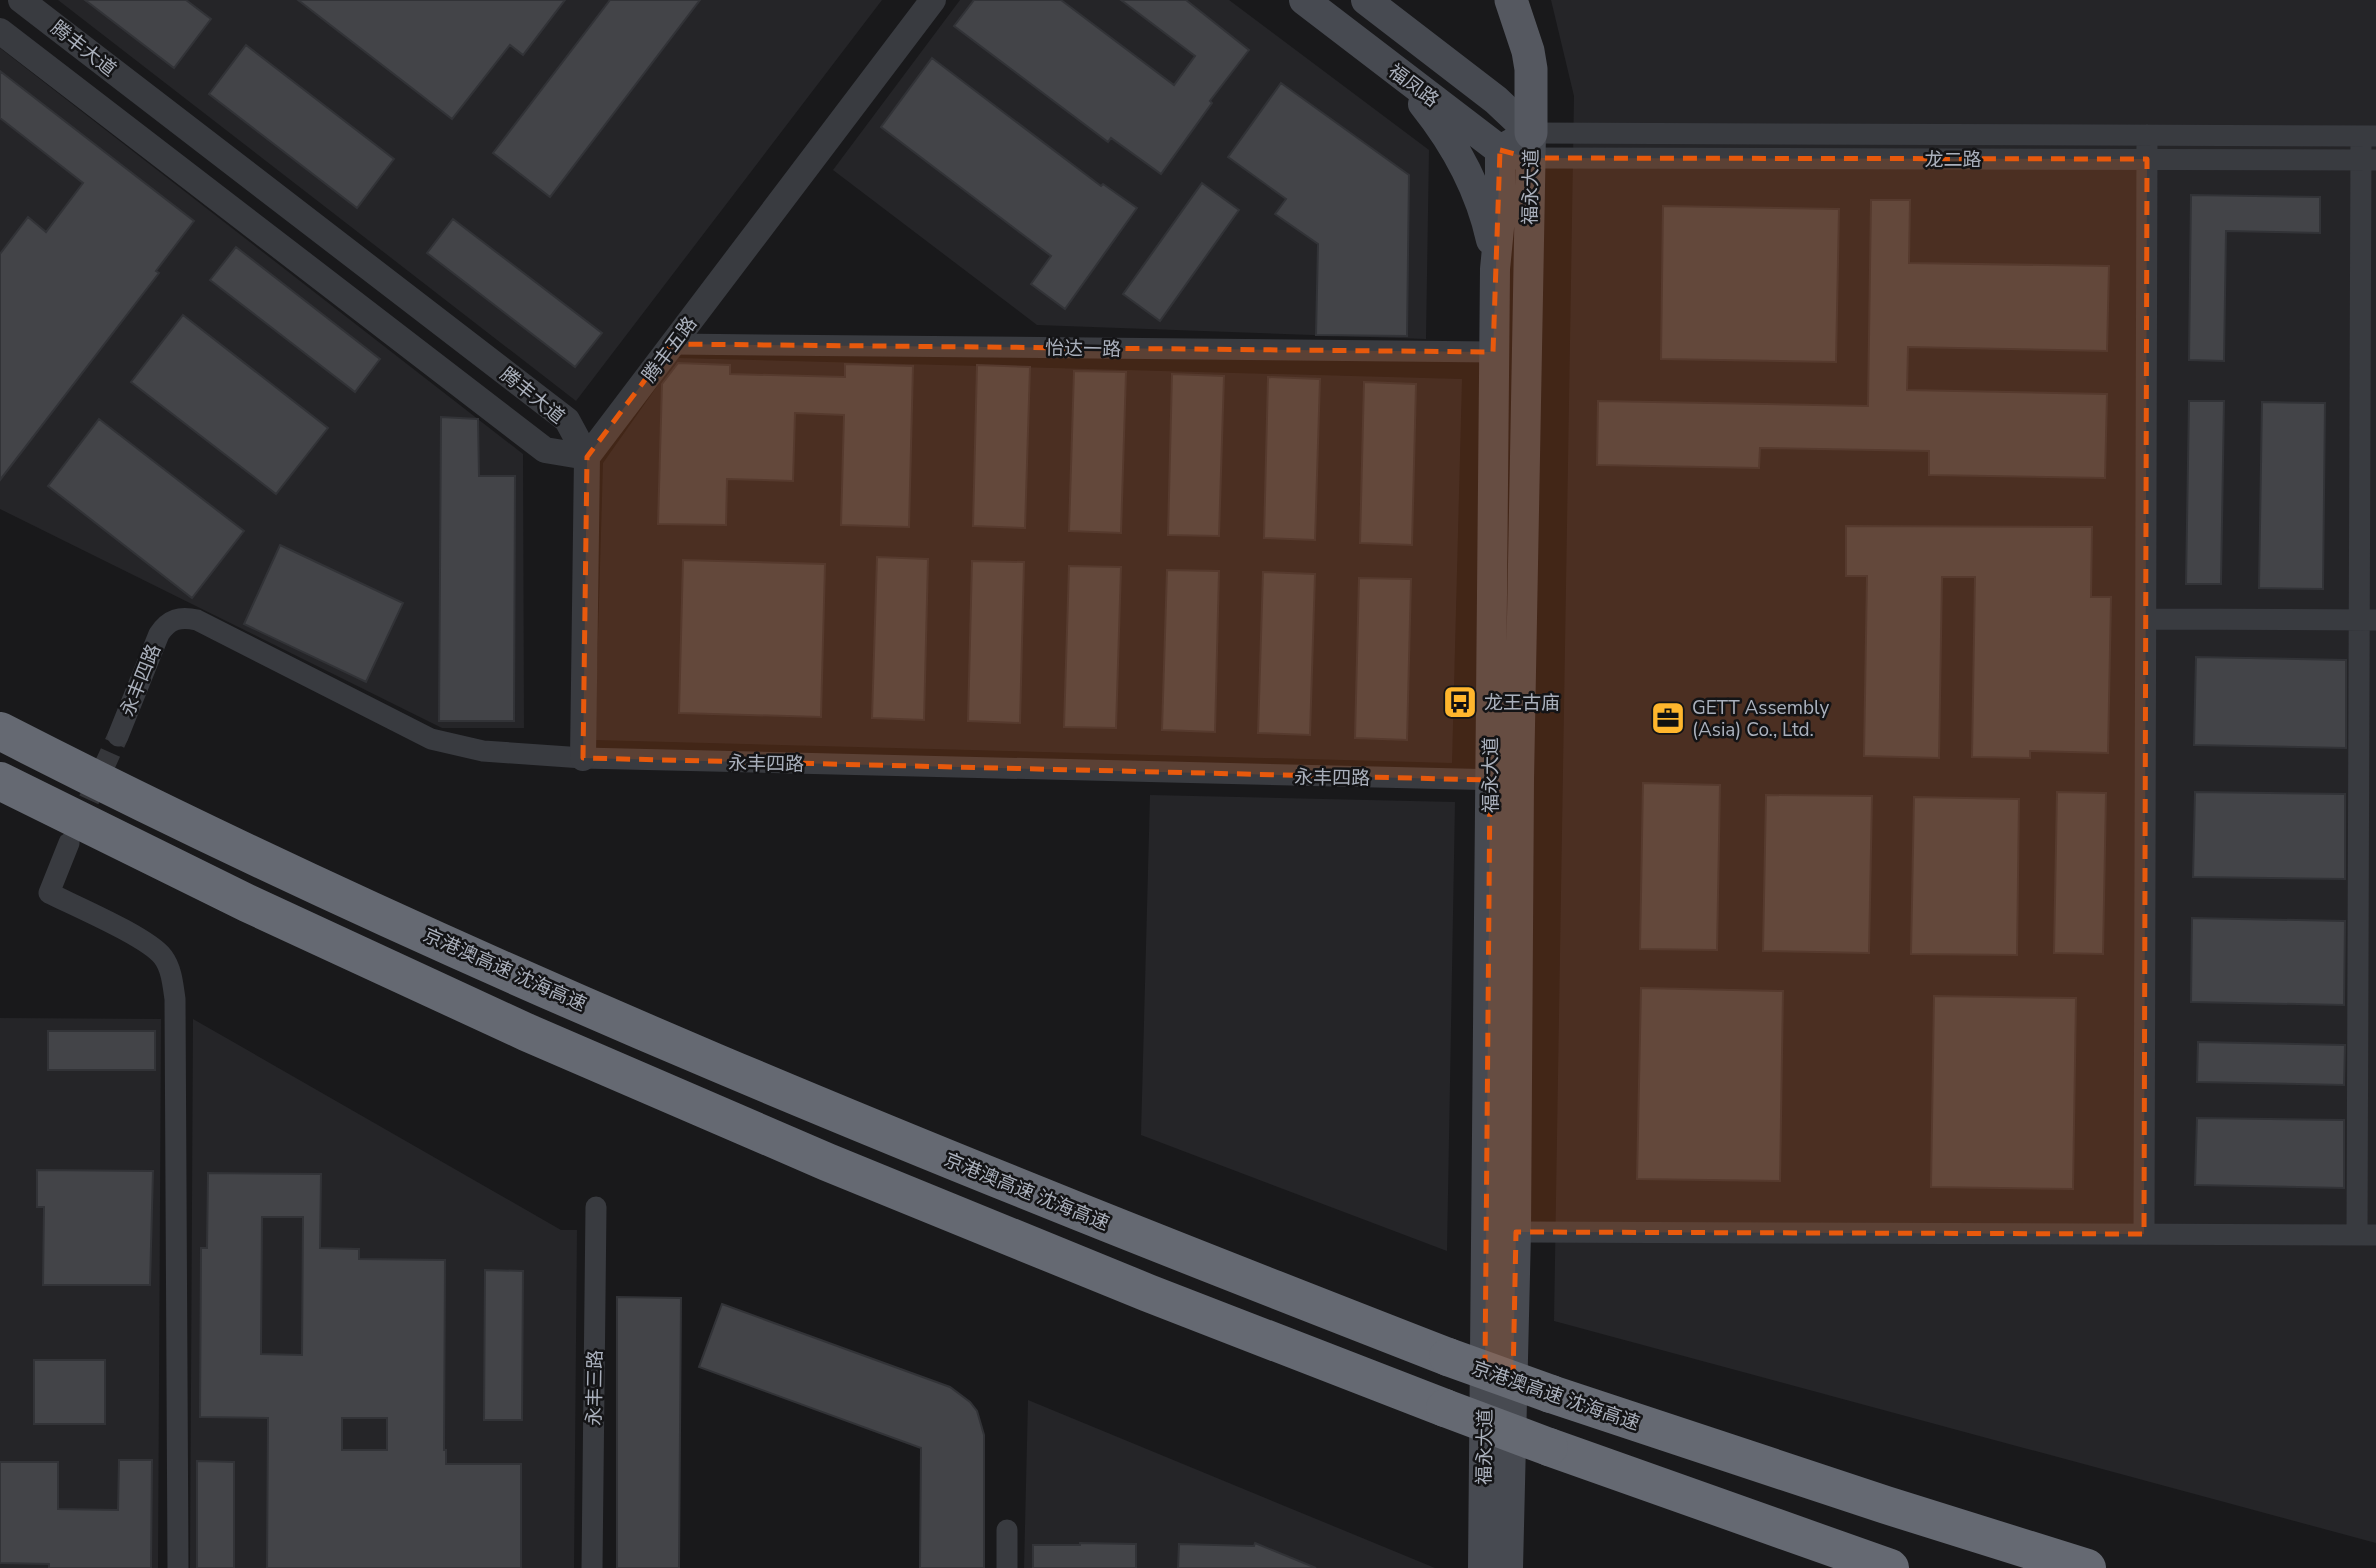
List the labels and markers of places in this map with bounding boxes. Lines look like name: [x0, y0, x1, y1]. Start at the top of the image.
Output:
bus stop icon: 龙王古庙: [1441, 683, 1479, 721]
place label: 龙王古庙: [1484, 690, 1560, 716]
place label: GETT Assembly (Asia) Co., Ltd.: [1692, 695, 1829, 743]
office icon: GETT Assembly (Asia) Co., Ltd.: [1649, 699, 1687, 737]

